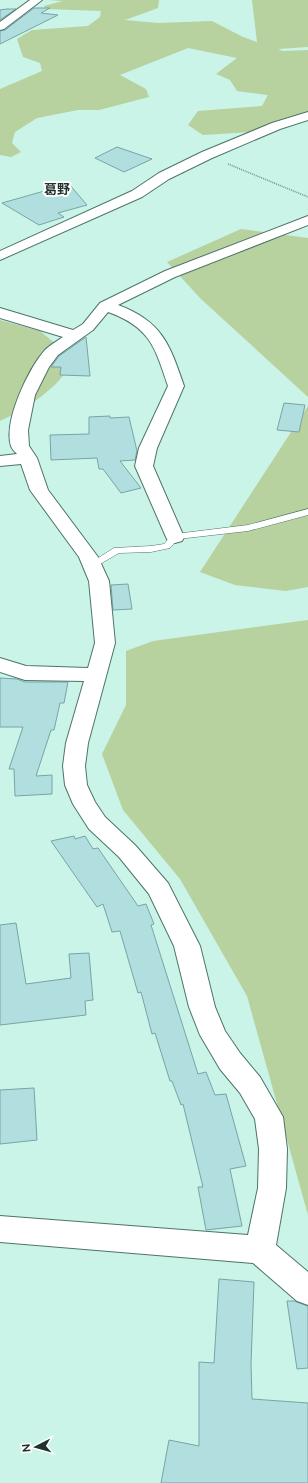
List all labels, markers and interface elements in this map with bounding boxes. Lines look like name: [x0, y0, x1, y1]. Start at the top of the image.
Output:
district label: 葛野: [44, 182, 70, 197]
north arrow: [16, 1427, 56, 1467]
text: N: [20, 1443, 33, 1453]

